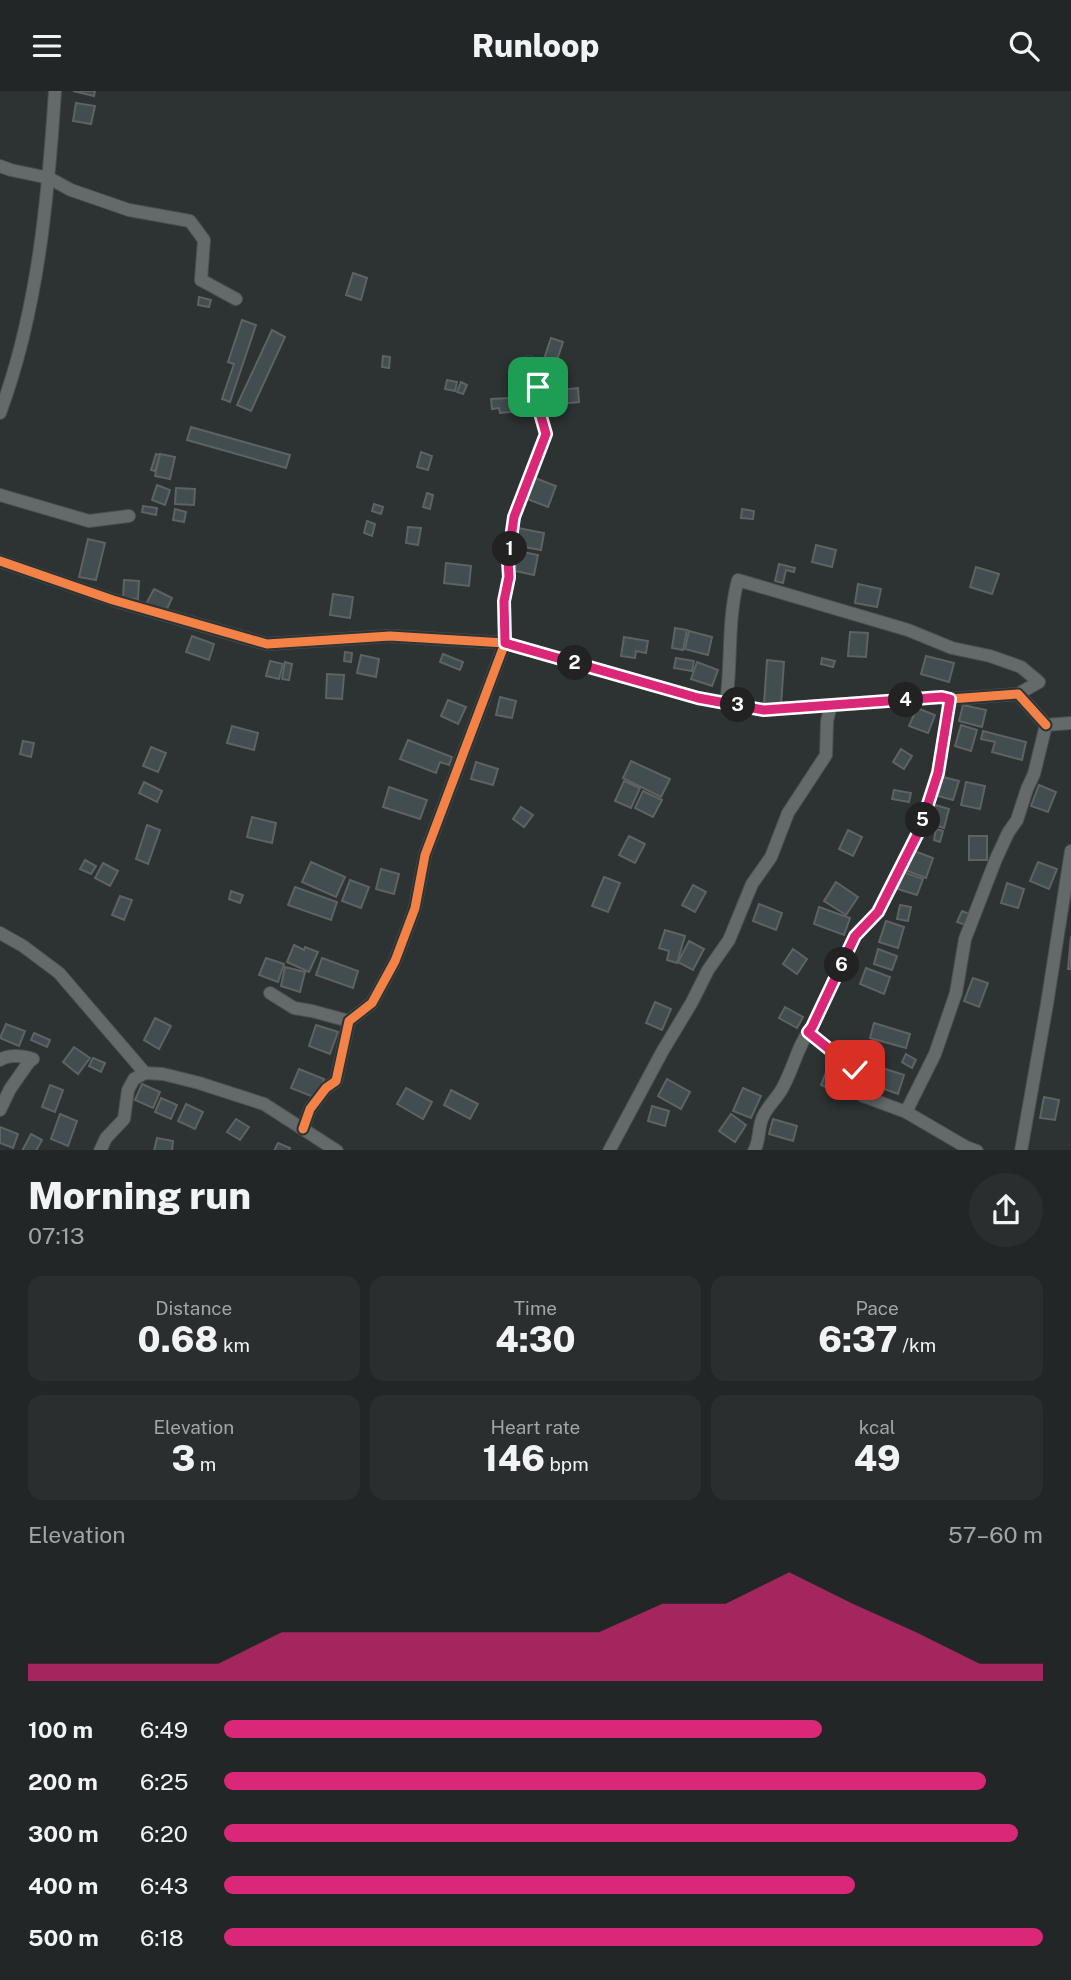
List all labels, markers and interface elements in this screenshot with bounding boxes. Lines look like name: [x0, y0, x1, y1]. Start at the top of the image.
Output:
icon: menu: [28, 27, 66, 65]
text: Runloop: [472, 27, 599, 64]
icon: search: [1005, 27, 1043, 65]
pin: [508, 357, 568, 417]
icon: arrive: [519, 368, 557, 406]
pin: 1: [492, 531, 528, 567]
text: 1: [505, 537, 514, 559]
pin: 2: [558, 645, 592, 681]
text: 2: [568, 651, 581, 673]
pin: 4: [888, 683, 923, 717]
pin: 3: [720, 687, 756, 723]
text: 4: [899, 688, 912, 710]
text: 3: [731, 693, 744, 715]
pin: 5: [906, 803, 940, 837]
text: 5: [916, 808, 929, 830]
pin: 6: [824, 947, 860, 983]
text: 6: [835, 953, 848, 975]
pin: [825, 1040, 885, 1100]
icon: check: [836, 1051, 874, 1089]
text: Morning run: [28, 1173, 251, 1218]
button: share: [969, 1173, 1043, 1247]
text: 07:13: [28, 1222, 85, 1249]
text: Distance: [155, 1297, 232, 1319]
text: Time: [514, 1297, 557, 1319]
text: Pace: [855, 1297, 899, 1319]
text: 0.68: [138, 1319, 218, 1360]
text: 4:30: [495, 1319, 576, 1360]
text: 6:37: [818, 1319, 898, 1360]
text: km: [218, 1334, 250, 1356]
text: /km: [898, 1334, 936, 1356]
text: Elevation: [154, 1416, 234, 1438]
text: Heart rate: [491, 1416, 580, 1438]
text: kcal: [859, 1416, 896, 1438]
text: 3: [171, 1438, 195, 1479]
text: 146: [482, 1438, 545, 1479]
text: 49: [854, 1438, 901, 1479]
text: m: [195, 1453, 216, 1475]
text: bpm: [545, 1453, 589, 1475]
text: Elevation: [28, 1521, 126, 1548]
text: 57–60 m: [948, 1521, 1043, 1548]
text: 100 m: [28, 1716, 93, 1743]
text: 6:49: [140, 1716, 188, 1743]
text: 200 m: [28, 1768, 98, 1795]
text: 6:25: [140, 1768, 188, 1795]
text: 300 m: [28, 1820, 99, 1847]
text: 6:20: [140, 1820, 188, 1847]
text: 400 m: [28, 1872, 98, 1899]
text: 6:43: [140, 1872, 188, 1899]
text: 500 m: [28, 1924, 99, 1951]
text: 6:18: [140, 1924, 184, 1951]

